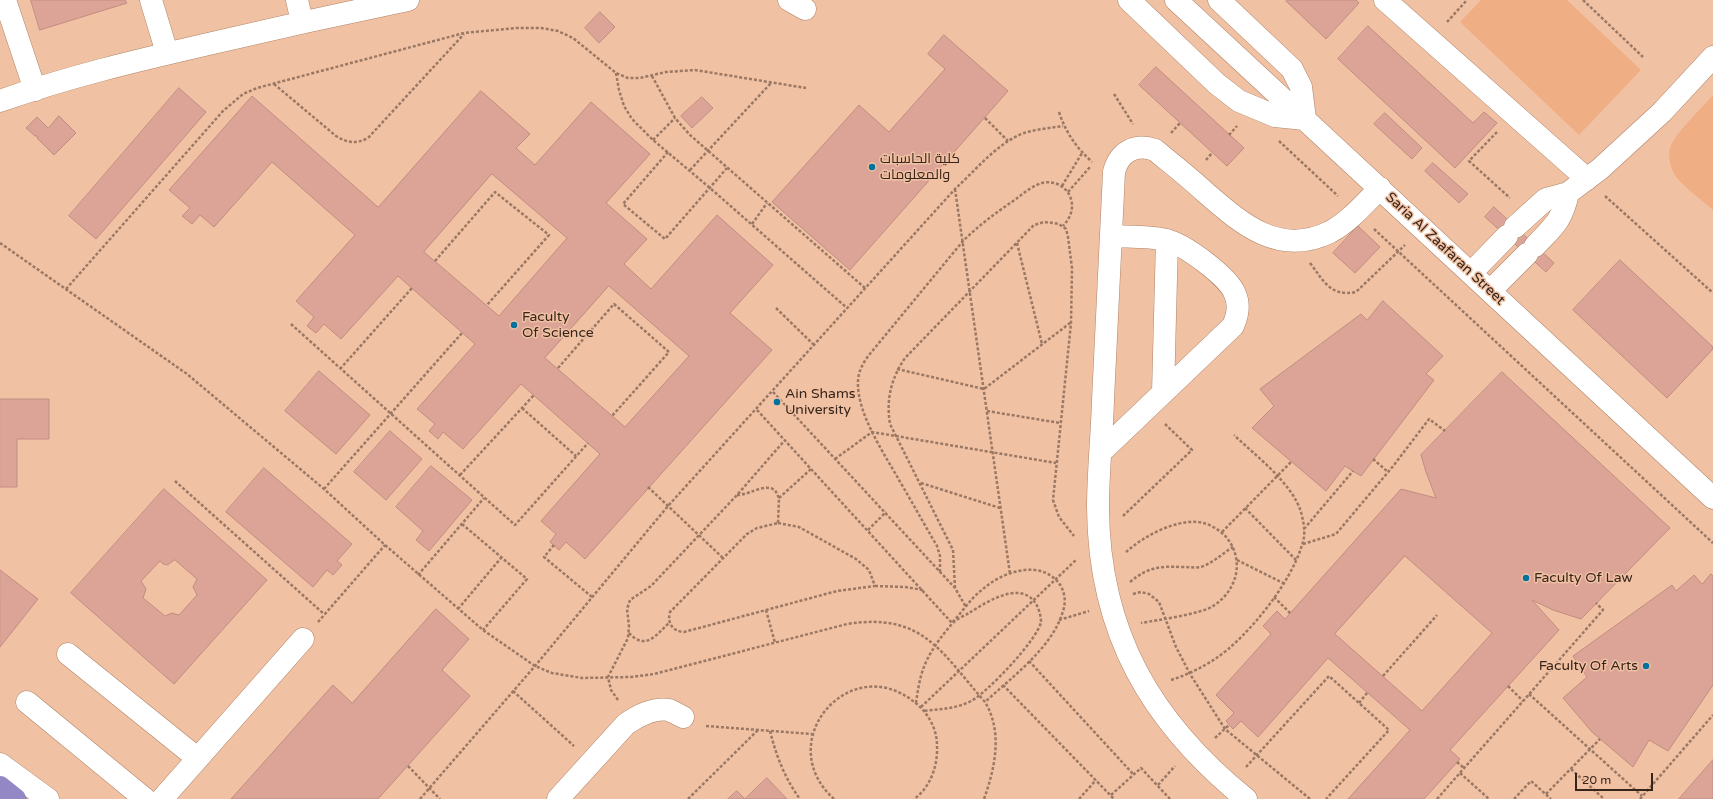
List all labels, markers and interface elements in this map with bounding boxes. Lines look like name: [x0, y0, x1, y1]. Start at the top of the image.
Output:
place label: كلية الحاسبات والمعلومات: [880, 151, 960, 184]
marker: كلية الحاسبات والمعلومات: [867, 162, 877, 172]
street label: Saria Al Zaafaran Street: [1382, 189, 1508, 309]
place label: Faculty Of Science: [522, 309, 594, 342]
marker: Faculty Of Science: [509, 320, 519, 330]
place label: Ain Shams University: [785, 386, 855, 418]
marker: Ain Shams University: [772, 397, 782, 407]
place label: Faculty Of Law: [1534, 570, 1632, 586]
marker: Faculty Of Law: [1521, 573, 1531, 583]
place label: Faculty Of Arts: [1539, 658, 1638, 674]
marker: Faculty Of Arts: [1641, 661, 1651, 671]
scale bar: [1577, 765, 1655, 791]
text: 20 m: [1582, 773, 1611, 787]

